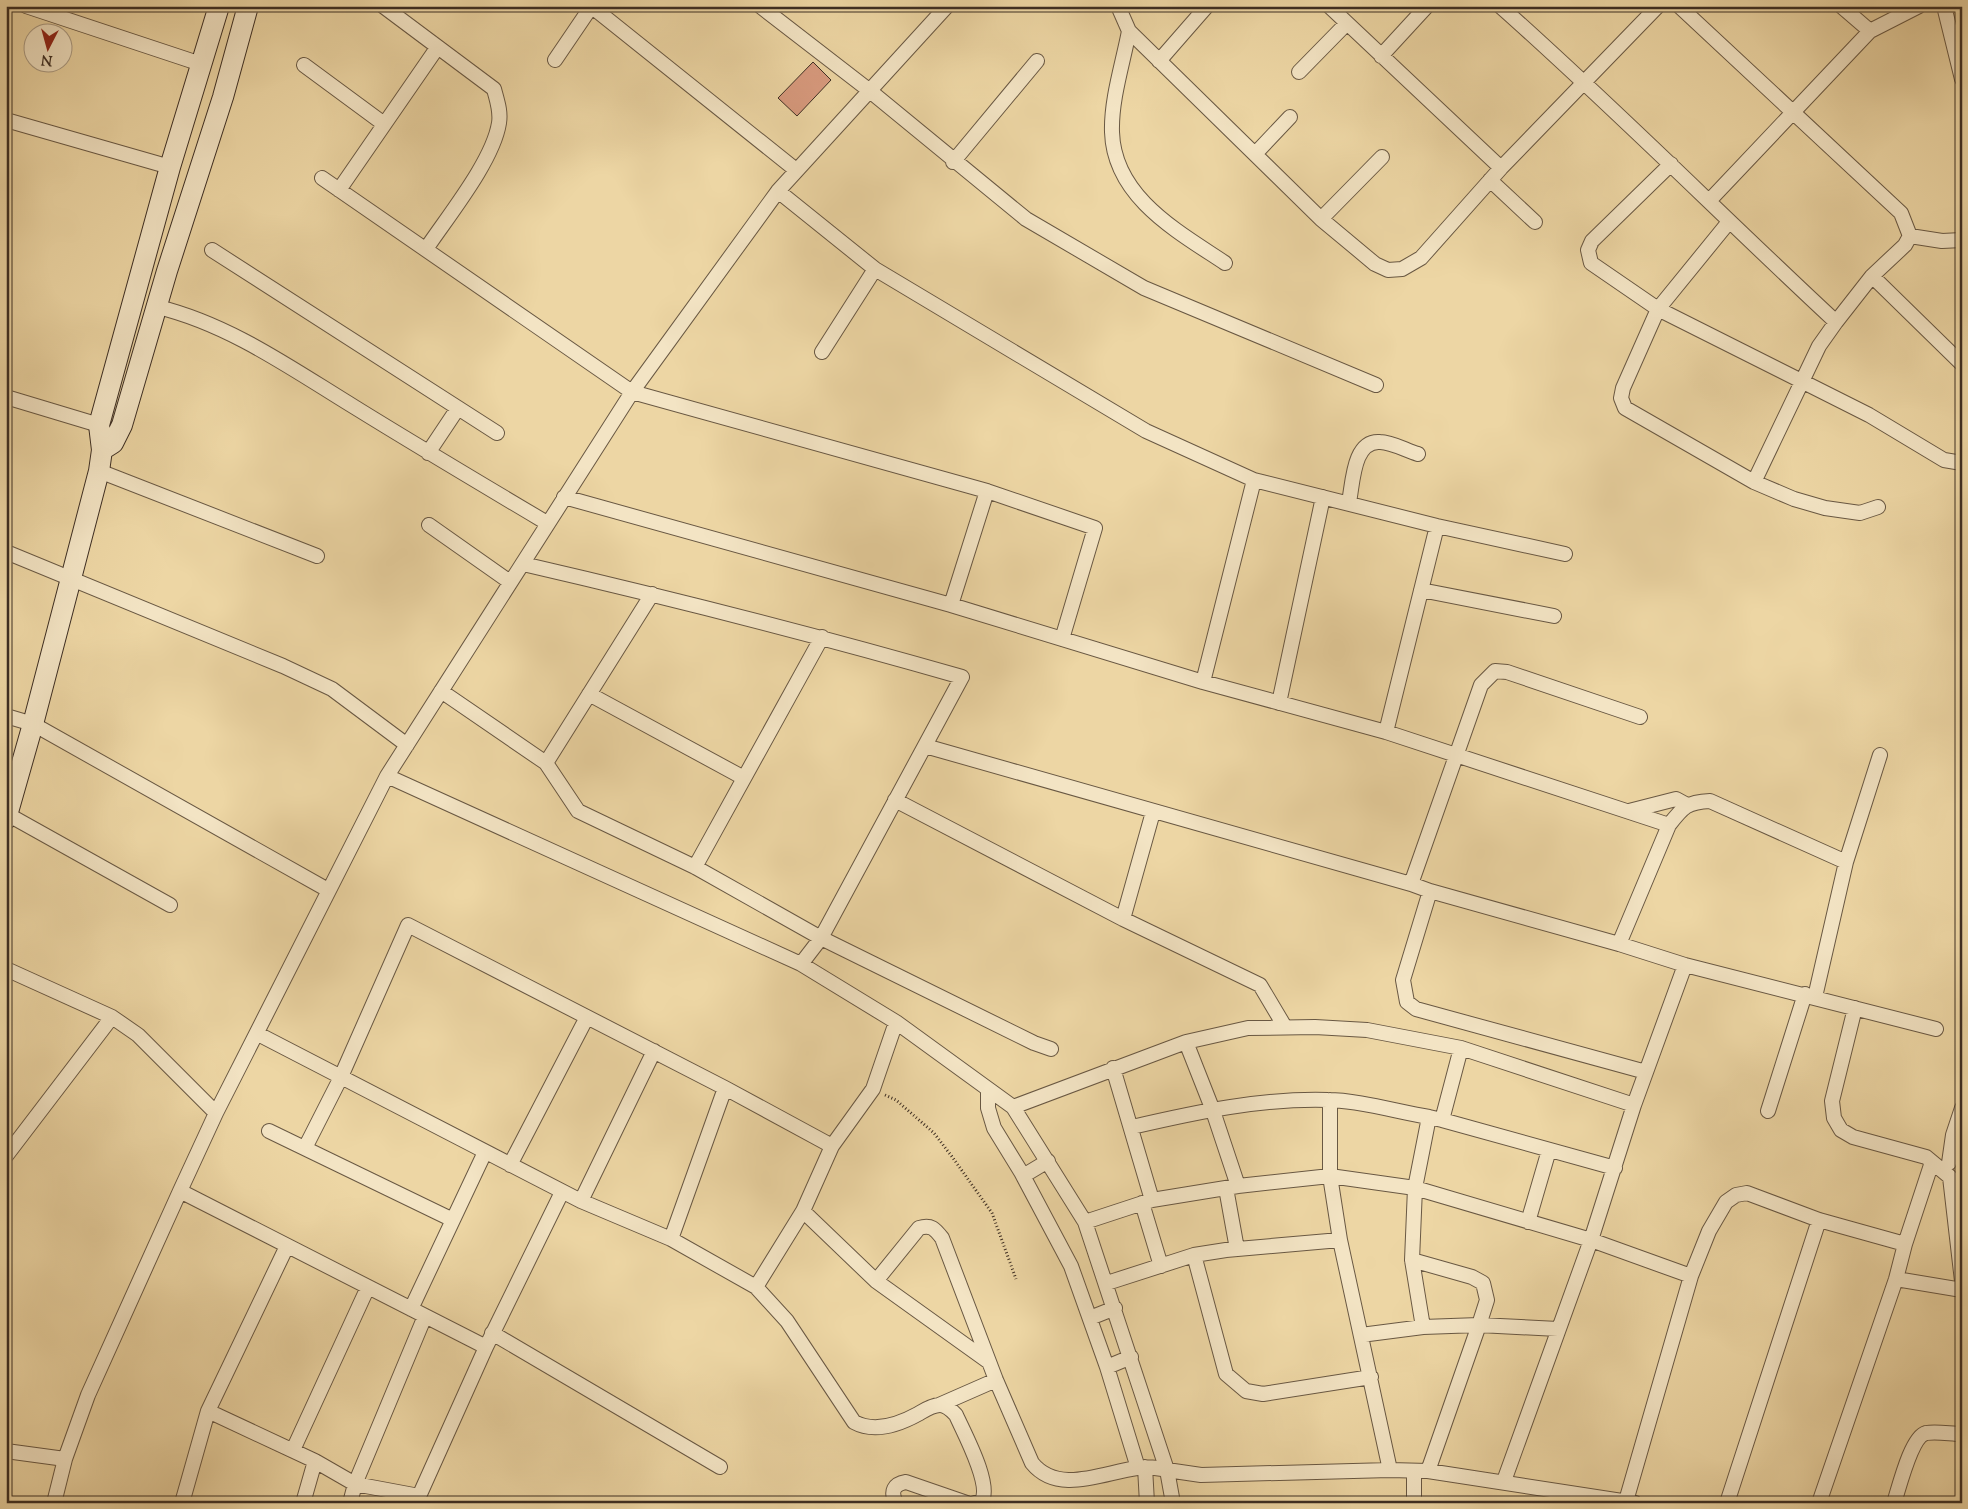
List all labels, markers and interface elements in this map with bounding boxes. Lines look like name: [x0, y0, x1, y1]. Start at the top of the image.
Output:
north arrow: [22, 22, 72, 72]
text: N: [40, 48, 53, 69]

